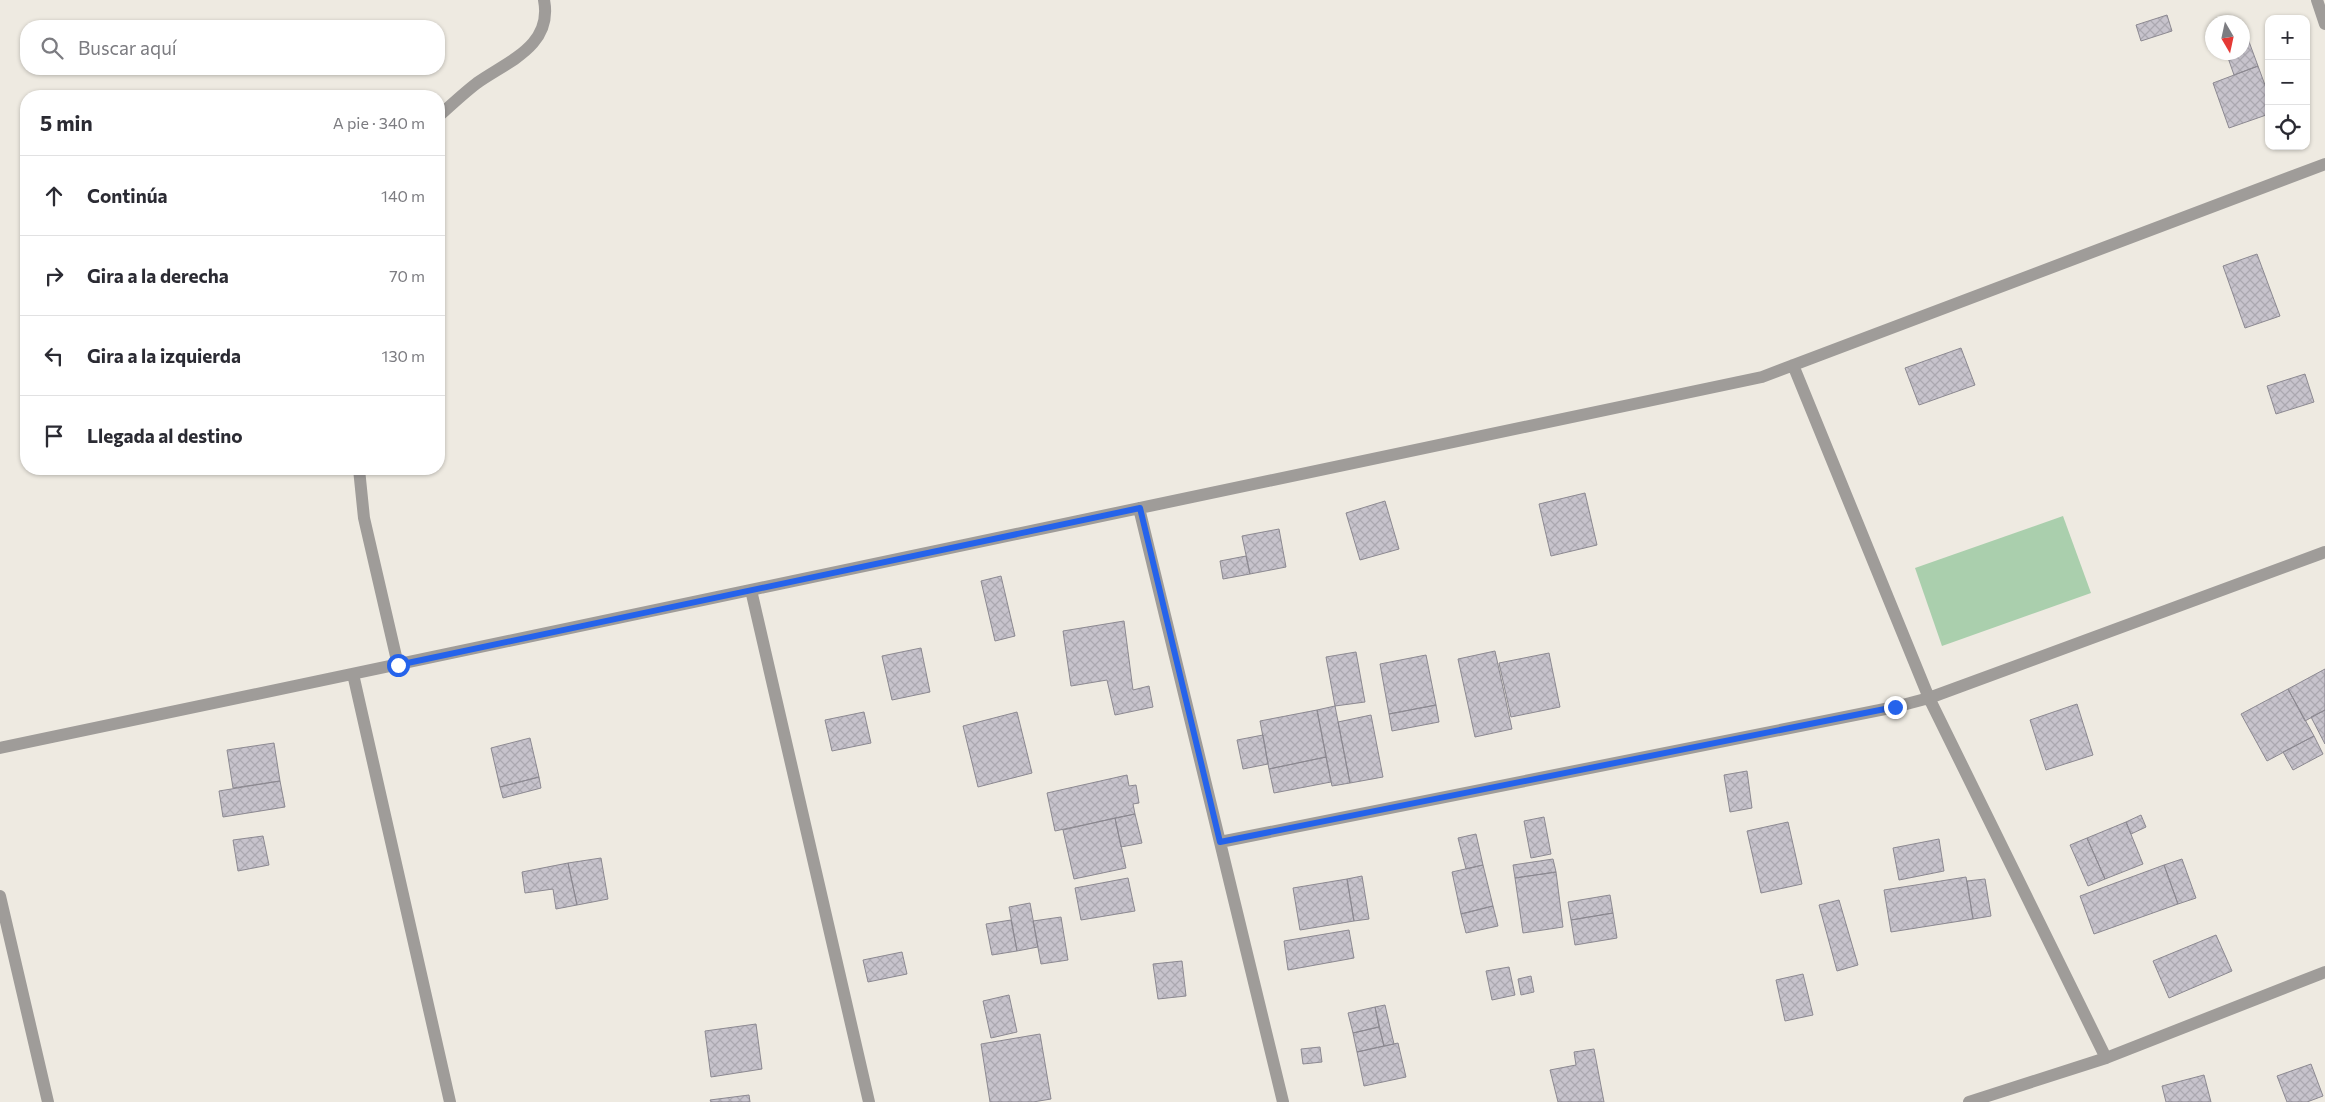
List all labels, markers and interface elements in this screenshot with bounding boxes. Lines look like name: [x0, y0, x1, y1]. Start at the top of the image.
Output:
north arrow: [2205, 15, 2250, 60]
map controls: [2265, 15, 2310, 150]
button: +: [2265, 15, 2310, 60]
search box: [20, 20, 445, 75]
icon: search: [38, 34, 66, 62]
text: Buscar aquí: [78, 36, 177, 59]
button: −: [2265, 60, 2310, 105]
button: locate: [2265, 105, 2310, 150]
text: 5 min: [40, 110, 93, 135]
text: A pie · 340 m: [333, 113, 425, 132]
icon: ahead: [40, 182, 68, 210]
text: Continúa: [87, 184, 168, 207]
text: 140 m: [381, 186, 425, 205]
icon: right: [40, 262, 68, 290]
text: Gira a la derecha: [87, 264, 229, 287]
text: 70 m: [389, 266, 425, 285]
icon: left: [40, 342, 68, 370]
text: Gira a la izquierda: [87, 344, 241, 367]
text: 130 m: [382, 346, 425, 365]
icon: arrive: [40, 422, 68, 450]
text: Llegada al destino: [87, 424, 243, 447]
route start: [387, 654, 410, 677]
route end: [1884, 696, 1907, 719]

